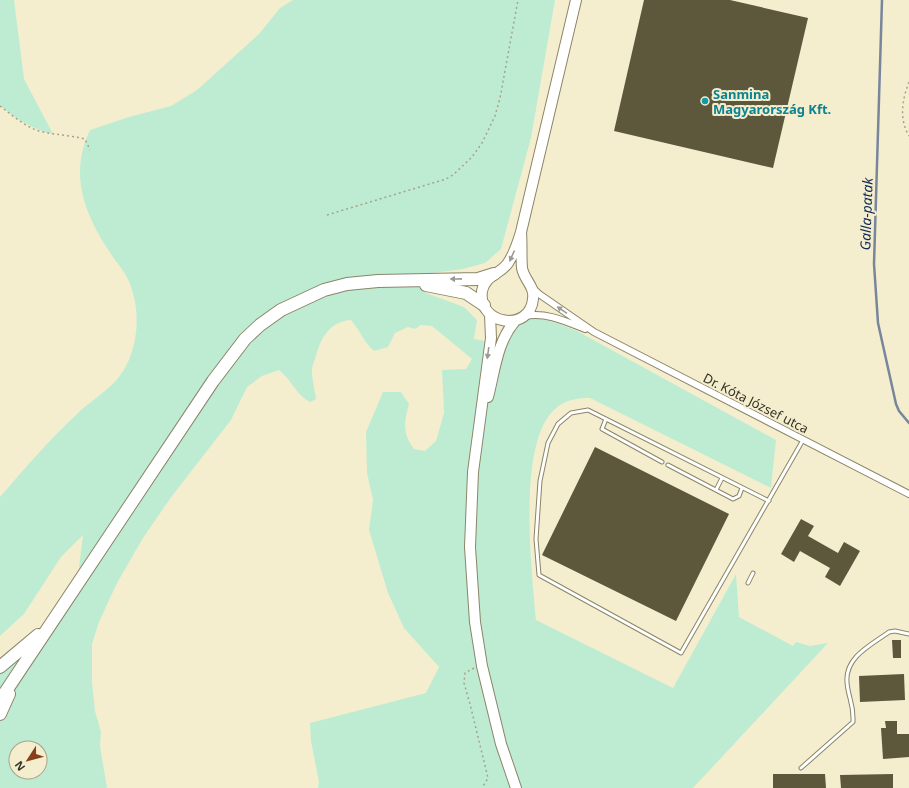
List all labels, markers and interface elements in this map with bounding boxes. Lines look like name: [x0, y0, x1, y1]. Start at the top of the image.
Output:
place label: Sanmina Magyarország Kft.: [713, 85, 831, 118]
marker: Sanmina Magyarország Kft.: [700, 96, 710, 106]
water label: Galla-patak: [855, 176, 877, 251]
one-way arrow: [508, 250, 514, 262]
one-way arrow: [449, 276, 462, 282]
one-way arrow: [557, 306, 567, 314]
one-way arrow: [485, 347, 491, 360]
street label: Dr. Kóta József utca: [700, 369, 812, 437]
north arrow: [8, 740, 48, 780]
text: N: [11, 758, 28, 774]

